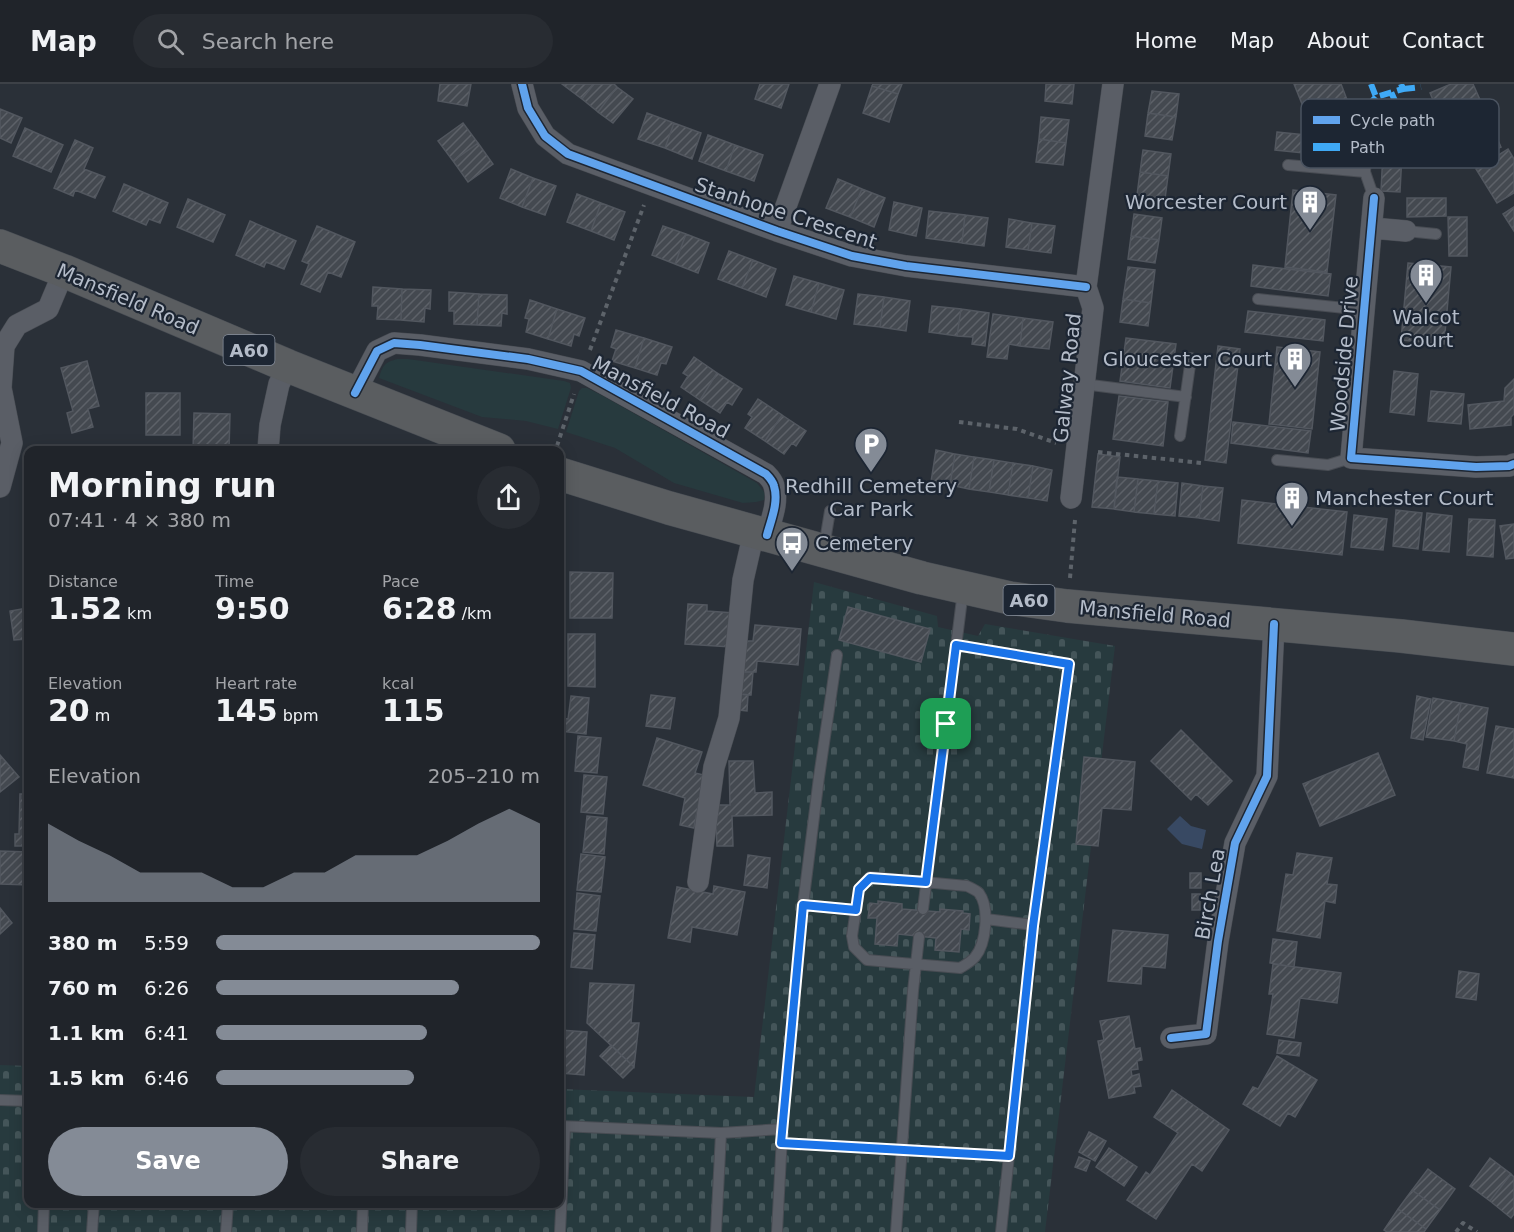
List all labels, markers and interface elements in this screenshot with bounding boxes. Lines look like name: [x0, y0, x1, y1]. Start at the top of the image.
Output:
search box: [133, 14, 553, 68]
text: Map: [30, 25, 97, 58]
icon: search: [154, 25, 187, 58]
text: Search here: [202, 29, 334, 54]
text: Home: [1135, 29, 1197, 53]
text: Map: [1230, 29, 1274, 53]
text: About: [1307, 29, 1369, 53]
text: Contact: [1402, 29, 1484, 53]
legend: [1301, 99, 1499, 168]
text: Cycle path: [1350, 111, 1435, 130]
text: Path: [1350, 138, 1385, 157]
street label: Stanhope Crescent: [692, 172, 880, 254]
building icon: Worcester Court: [1292, 184, 1328, 231]
place label: Worcester Court: [1125, 190, 1287, 214]
building icon: Walcot Court: [1408, 257, 1444, 304]
street label: Mansfield Road: [53, 258, 203, 340]
street label: Woodside Drive: [1325, 275, 1363, 433]
place label: Walcot Court: [1392, 305, 1460, 352]
street label: Galway Road: [1048, 312, 1086, 444]
road number: A60: [224, 335, 274, 365]
building icon: Gloucester Court: [1277, 341, 1313, 388]
place label: Gloucester Court: [1103, 347, 1272, 371]
street label: Mansfield Road: [588, 351, 734, 443]
parking icon: Redhill Cemetery Car Park: [853, 426, 889, 473]
text: Morning run: [48, 466, 276, 505]
button: share: [477, 466, 540, 529]
place label: Redhill Cemetery Car Park: [785, 474, 957, 521]
building icon: Manchester Court: [1274, 480, 1310, 527]
place label: Manchester Court: [1315, 486, 1493, 510]
text: 07:41 · 4 × 380 m: [48, 508, 231, 532]
bus stop icon: Cemetery: [774, 525, 810, 572]
place label: Cemetery: [815, 531, 913, 555]
text: Distance: [48, 572, 118, 591]
text: Time: [215, 572, 254, 591]
text: Pace: [382, 572, 419, 591]
road number: A60: [1004, 585, 1054, 615]
text: 1.52: [48, 591, 122, 626]
text: 9:50: [215, 591, 290, 626]
text: 6:28: [382, 591, 457, 626]
street label: Mansfield Road: [1078, 595, 1232, 633]
text: km: [122, 604, 152, 623]
text: /km: [457, 604, 492, 623]
text: Elevation: [48, 674, 122, 693]
text: Heart rate: [215, 674, 297, 693]
text: kcal: [382, 674, 414, 693]
text: 20: [48, 693, 90, 728]
text: 145: [215, 693, 278, 728]
text: 115: [382, 693, 445, 728]
pin: [920, 698, 971, 749]
text: m: [90, 706, 110, 725]
text: bpm: [278, 706, 319, 725]
icon: arrive: [929, 707, 962, 740]
text: Elevation: [48, 764, 141, 788]
text: 205–210 m: [428, 764, 540, 788]
street label: Birch Lea: [1190, 846, 1230, 942]
text: 380 m: [48, 931, 118, 955]
text: 5:59: [144, 931, 189, 955]
text: 760 m: [48, 976, 118, 1000]
text: 6:26: [144, 976, 189, 1000]
text: 1.1 km: [48, 1021, 125, 1045]
text: 6:41: [144, 1021, 189, 1045]
text: 1.5 km: [48, 1066, 125, 1090]
text: 6:46: [144, 1066, 189, 1090]
button: Save: [48, 1127, 288, 1196]
button: Share: [300, 1127, 540, 1196]

